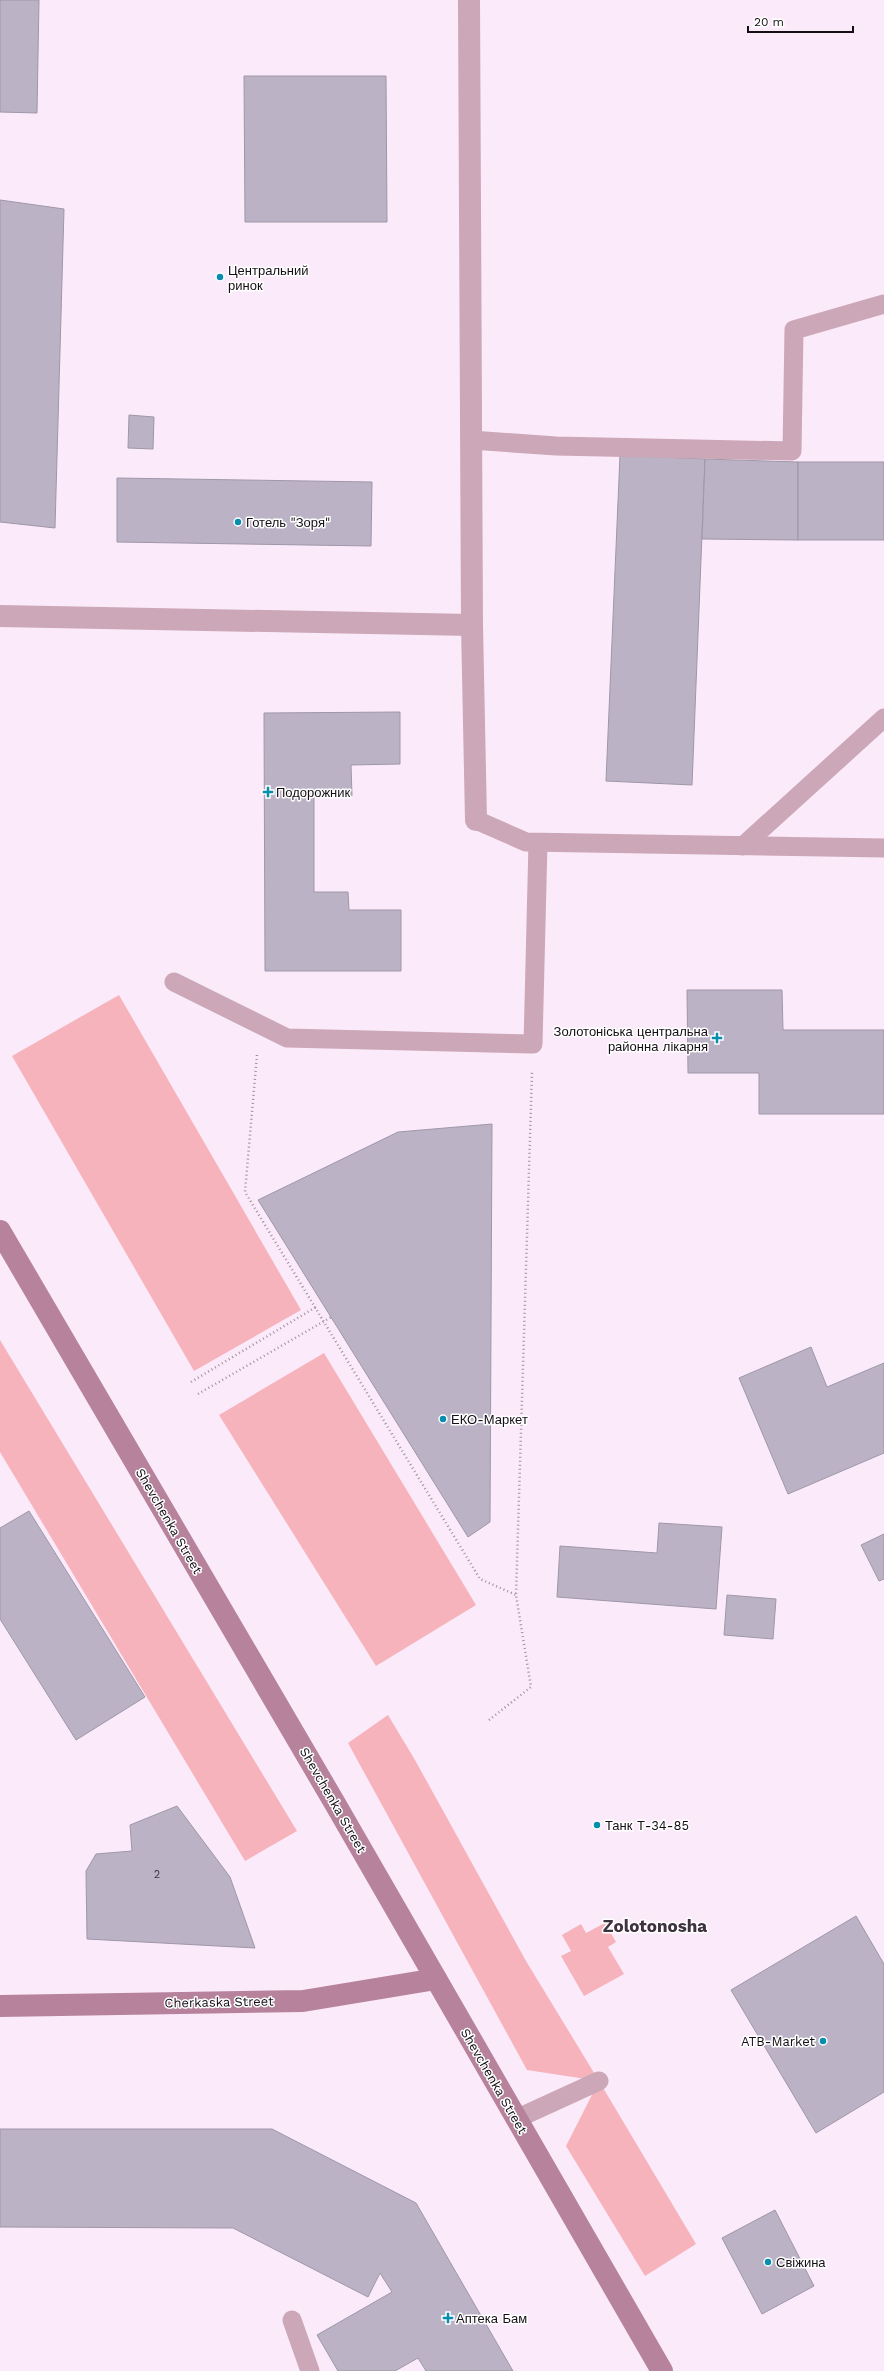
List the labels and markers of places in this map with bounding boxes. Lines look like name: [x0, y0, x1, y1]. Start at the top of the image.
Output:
place label: Центральний ринок: [228, 263, 309, 293]
marker: Центральний ринок: [215, 272, 225, 282]
place label: Готель "Зоря": [246, 515, 330, 530]
marker: Готель "Зоря": [233, 517, 243, 527]
place label: Подорожник: [276, 785, 351, 800]
marker: Подорожник: [263, 787, 273, 797]
place label: Золотоніська центральна районна лікарня: [554, 1024, 709, 1054]
marker: Золотоніська центральна районна лікарня: [711, 1032, 723, 1044]
place label: ЕКО-Маркет: [451, 1412, 528, 1427]
marker: ЕКО-Маркет: [438, 1414, 448, 1424]
place label: Танк Т-34-85: [605, 1818, 689, 1833]
marker: Танк Т-34-85: [592, 1820, 602, 1830]
place label: ATB-Market: [741, 2034, 816, 2049]
marker: ATB-Market: [818, 2036, 828, 2046]
place label: Свіжина: [776, 2255, 826, 2270]
marker: Свіжина: [763, 2257, 773, 2267]
place label: Аптека Бам: [456, 2311, 527, 2326]
marker: Аптека Бам: [443, 2313, 453, 2323]

